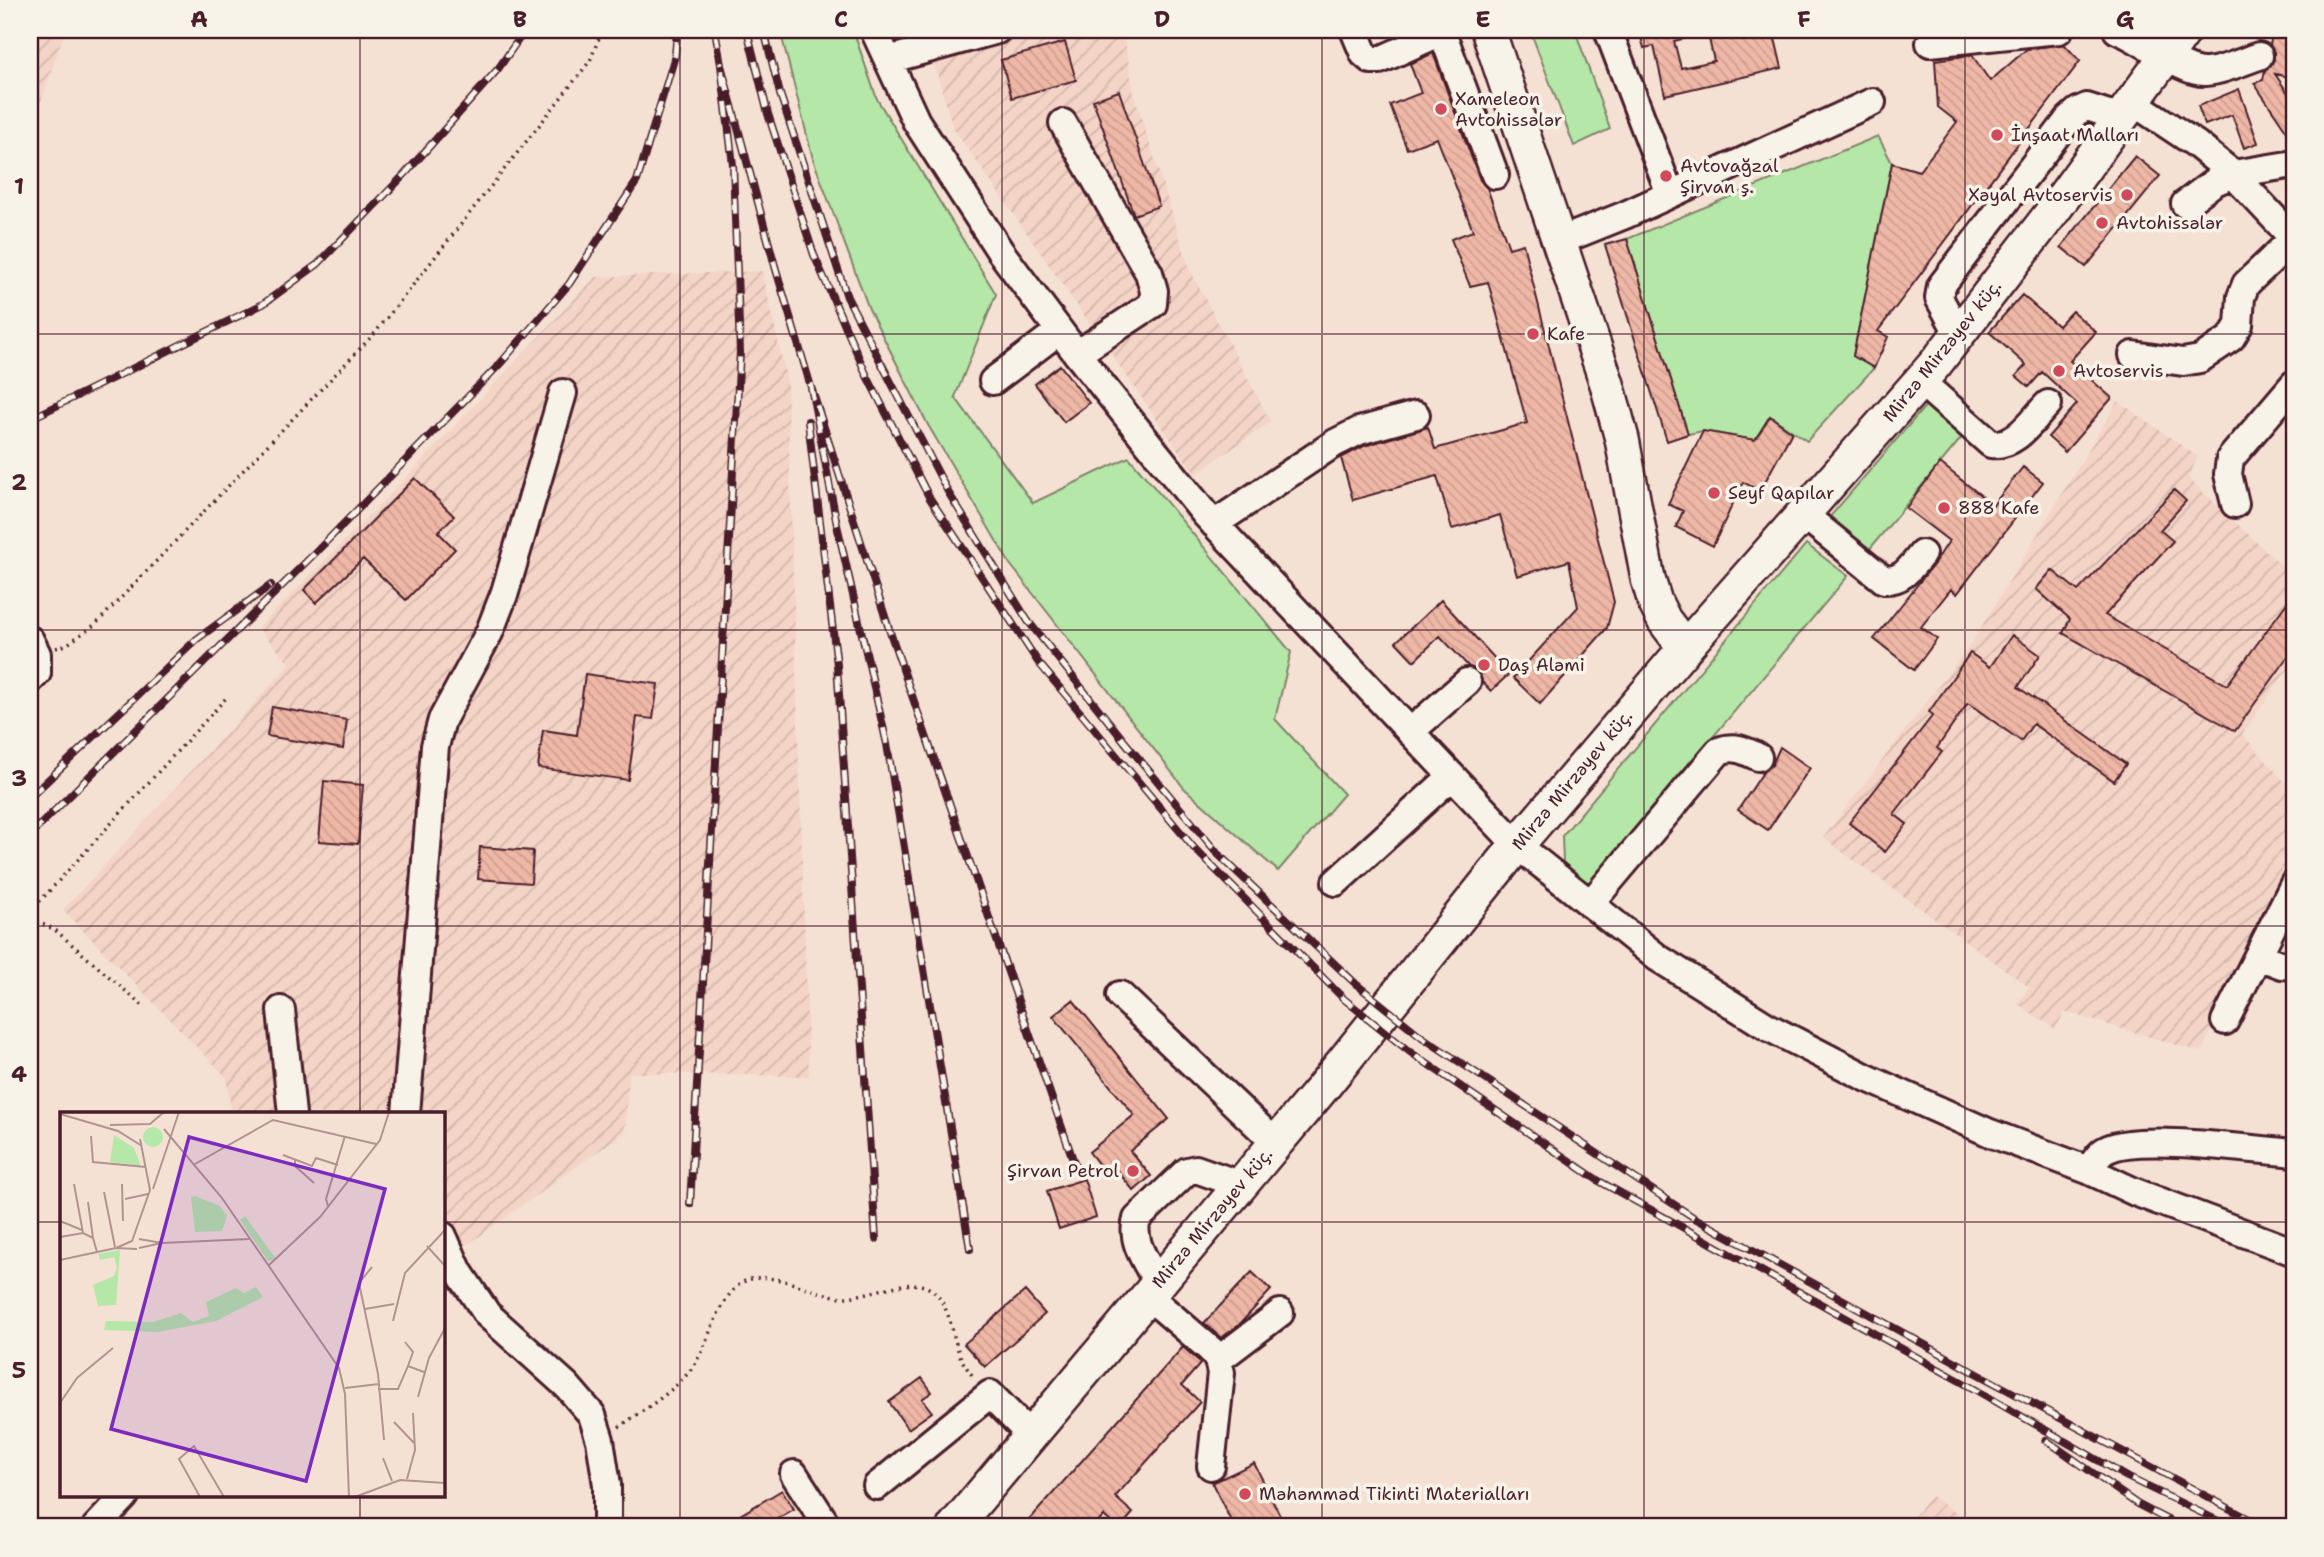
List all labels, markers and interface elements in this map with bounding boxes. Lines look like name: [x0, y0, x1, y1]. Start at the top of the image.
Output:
text: A: [190, 4, 208, 34]
text: B: [513, 4, 527, 34]
text: C: [834, 4, 848, 34]
text: D: [1154, 4, 1170, 34]
text: E: [1475, 4, 1491, 34]
text: F: [1797, 4, 1811, 34]
text: G: [2116, 4, 2135, 34]
place label: Xameleon Avtohissələr: [1455, 87, 1562, 132]
marker: Xameleon Avtohissələr: [1433, 101, 1449, 117]
place label: İnşaat Malları: [2011, 123, 2139, 147]
marker: İnşaat Malları: [1989, 127, 2005, 143]
place label: Avtovağzal Şirvan ş.: [1680, 154, 1779, 199]
marker: Avtovağzal Şirvan ş.: [1658, 168, 1674, 184]
text: 1: [14, 171, 24, 201]
place label: Xəyal Avtoservis: [1968, 183, 2113, 207]
marker: Xəyal Avtoservis: [2119, 187, 2135, 203]
place label: Avtohissələr: [2116, 211, 2223, 235]
marker: Avtohissələr: [2094, 215, 2110, 231]
street label: Mirzə Mirzəyev küç.: [1877, 275, 2007, 427]
place label: Kafe: [1547, 322, 1585, 346]
marker: Kafe: [1525, 326, 1541, 342]
place label: Avtoservis: [2073, 359, 2164, 383]
marker: Avtoservis: [2051, 363, 2067, 379]
text: 2: [11, 467, 27, 497]
place label: Seyf Qapılar: [1728, 481, 1835, 505]
marker: Seyf Qapılar: [1706, 485, 1722, 501]
place label: 888 Kafe: [1958, 496, 2039, 520]
marker: 888 Kafe: [1936, 500, 1952, 516]
place label: Daş Aləmi: [1498, 653, 1585, 677]
marker: Daş Aləmi: [1476, 657, 1492, 673]
street label: Mirzə Mirzəyev küç.: [1506, 705, 1638, 855]
text: 3: [11, 763, 27, 793]
text: 4: [11, 1059, 27, 1089]
inset map: [60, 1112, 444, 1498]
street label: Mirzə Mirzəyev küç.: [1146, 1143, 1278, 1293]
place label: Şirvan Petrol: [1007, 1159, 1120, 1183]
marker: Şirvan Petrol: [1125, 1163, 1141, 1179]
text: 5: [12, 1355, 26, 1385]
place label: Məhəmməd Tikinti Materialları: [1259, 1482, 1530, 1506]
marker: Məhəmməd Tikinti Materialları: [1237, 1486, 1253, 1502]

